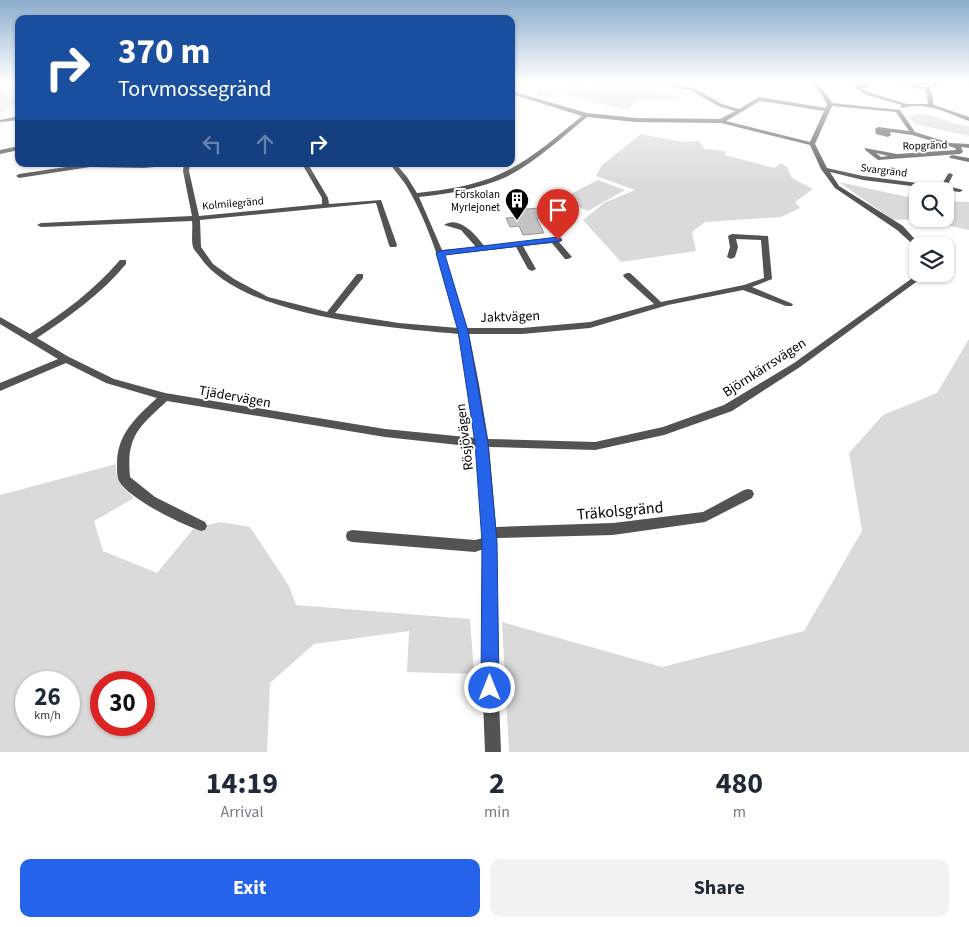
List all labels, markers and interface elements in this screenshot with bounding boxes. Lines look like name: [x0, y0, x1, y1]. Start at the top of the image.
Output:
text: 370 m: [118, 27, 210, 77]
icon: right: [35, 35, 100, 100]
text: Torvmossegränd: [118, 73, 272, 105]
icon: left: [198, 130, 226, 158]
icon: ahead: [251, 130, 279, 158]
icon: right: [304, 130, 332, 158]
street label: Ropgränd: [902, 137, 948, 154]
street label: Svargränd: [860, 160, 908, 181]
map controls: [909, 182, 954, 282]
button: search: [909, 182, 954, 227]
place label: Förskolan Myrlejonet: [451, 187, 500, 215]
building icon: Förskolan Myrlejonet: [504, 187, 530, 221]
pin: [537, 189, 579, 240]
street label: Kolmilegränd: [202, 193, 264, 214]
icon: arrive: [544, 196, 572, 224]
button: layers: [909, 237, 954, 282]
street label: Jaktvägen: [480, 306, 540, 328]
street label: Björnkärrsvägen: [719, 333, 810, 402]
street label: Tjädervägen: [197, 381, 272, 413]
street label: Rösjövägen: [451, 402, 479, 471]
street label: Träkolsgränd: [576, 496, 664, 526]
position arrow: [463, 661, 515, 713]
speed limit sign: 30: [90, 671, 155, 736]
text: 26: [34, 679, 61, 715]
text: km/h: [34, 707, 61, 724]
text: 14:19: [206, 762, 278, 805]
text: 2: [489, 762, 505, 805]
text: 480: [716, 762, 763, 805]
text: Arrival: [220, 801, 263, 823]
text: min: [484, 801, 510, 823]
text: m: [733, 801, 746, 823]
button: Exit: [20, 859, 480, 917]
button: Share: [490, 859, 949, 917]

